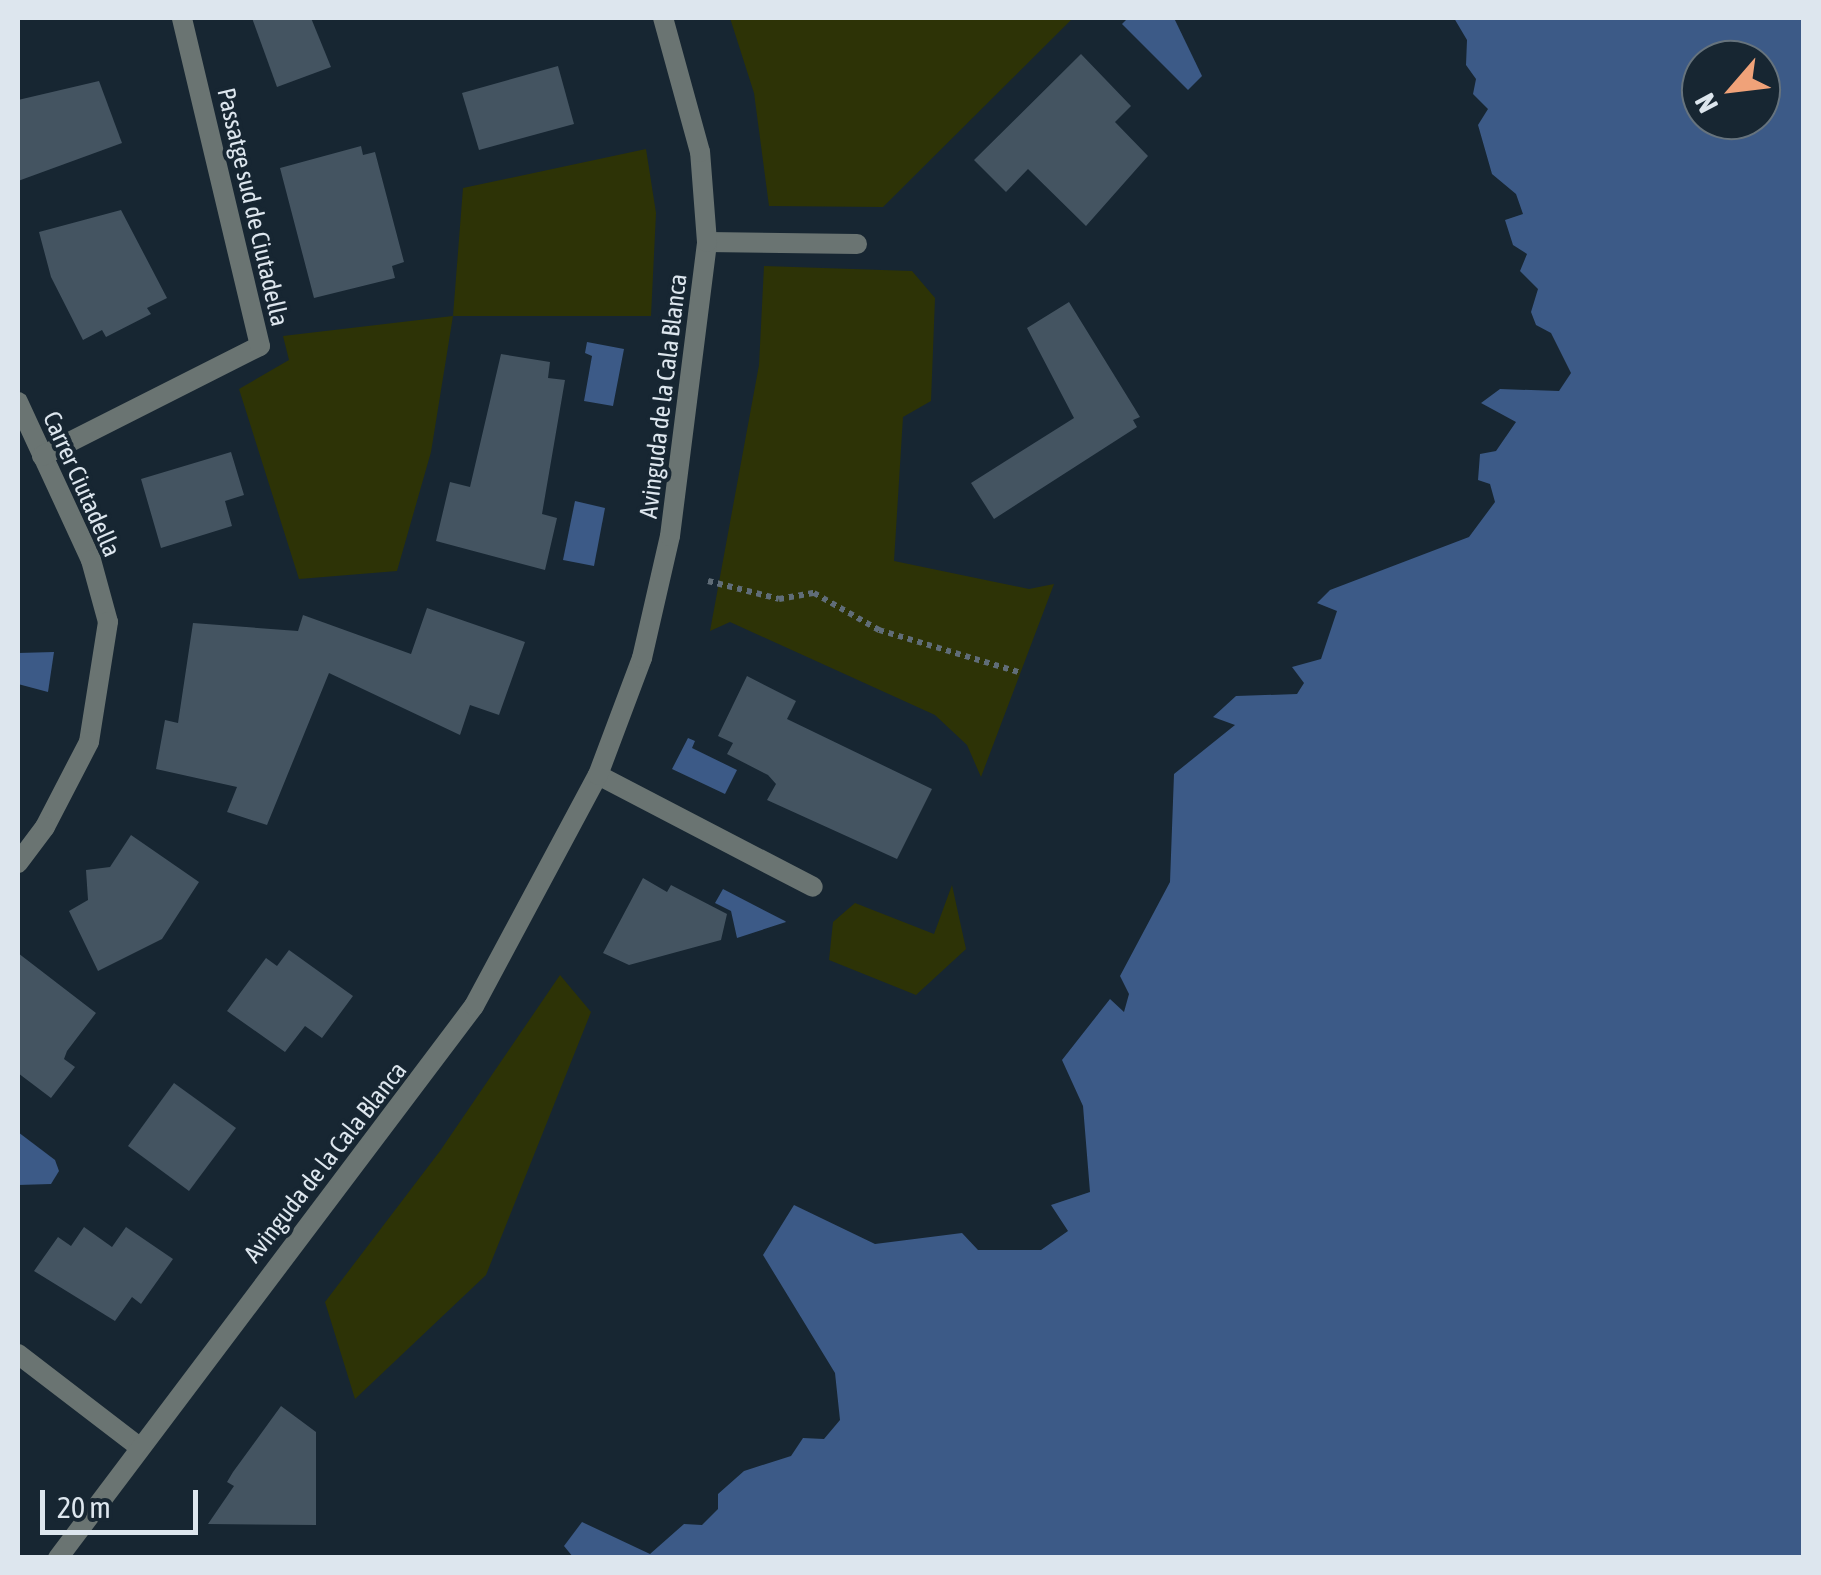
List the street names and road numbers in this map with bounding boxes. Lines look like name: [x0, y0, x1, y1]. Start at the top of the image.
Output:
street label: Passatge sud de Ciutadella: [211, 85, 295, 329]
street label: Avinguda de la Cala Blanca: [633, 272, 693, 520]
street label: Carrer Ciutadella: [37, 407, 127, 561]
street label: Avinguda de la Cala Blanca: [237, 1056, 413, 1268]

